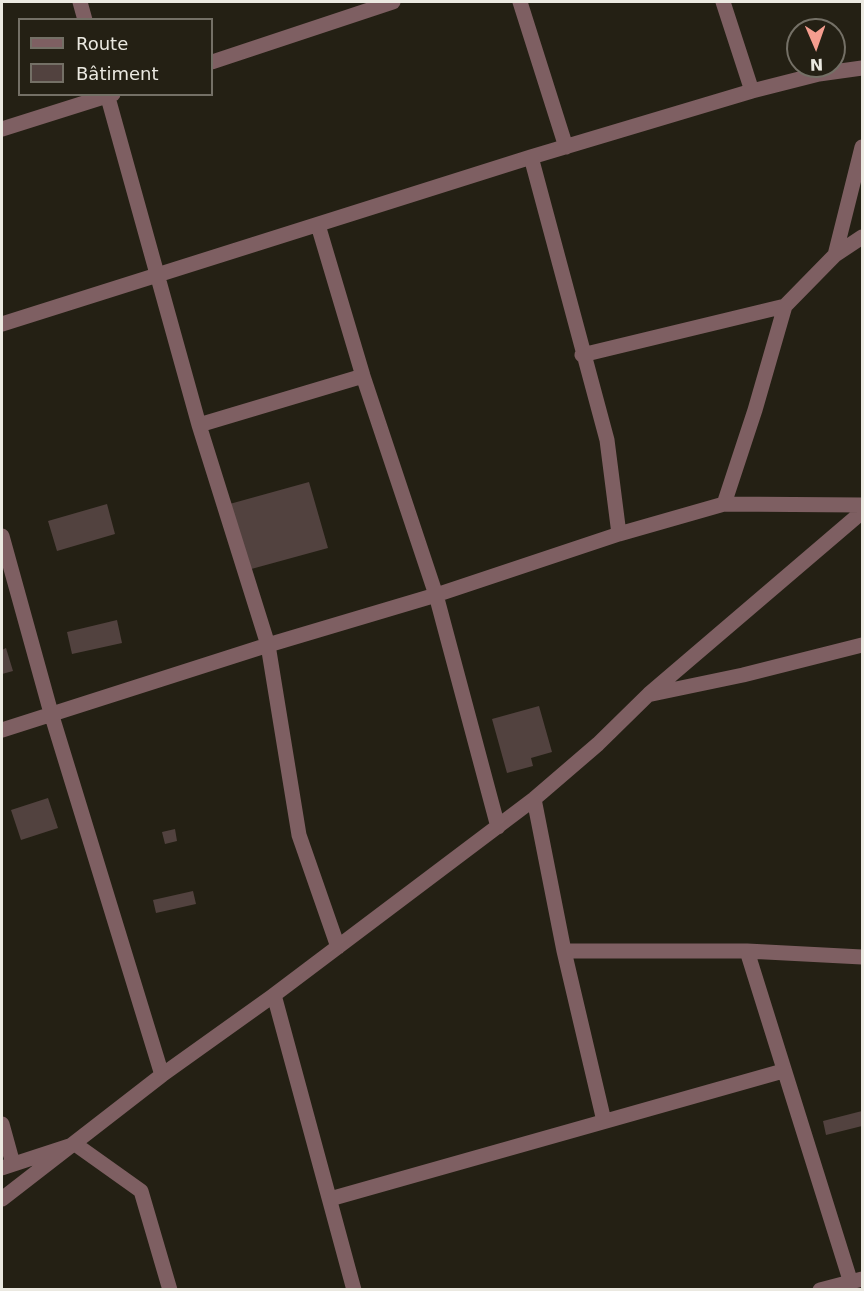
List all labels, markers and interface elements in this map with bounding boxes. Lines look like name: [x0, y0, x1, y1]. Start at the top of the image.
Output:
legend: [18, 18, 213, 96]
north arrow: [786, 18, 846, 78]
text: Route: [76, 33, 128, 54]
text: N: [810, 55, 824, 74]
text: Bâtiment: [76, 63, 159, 84]

